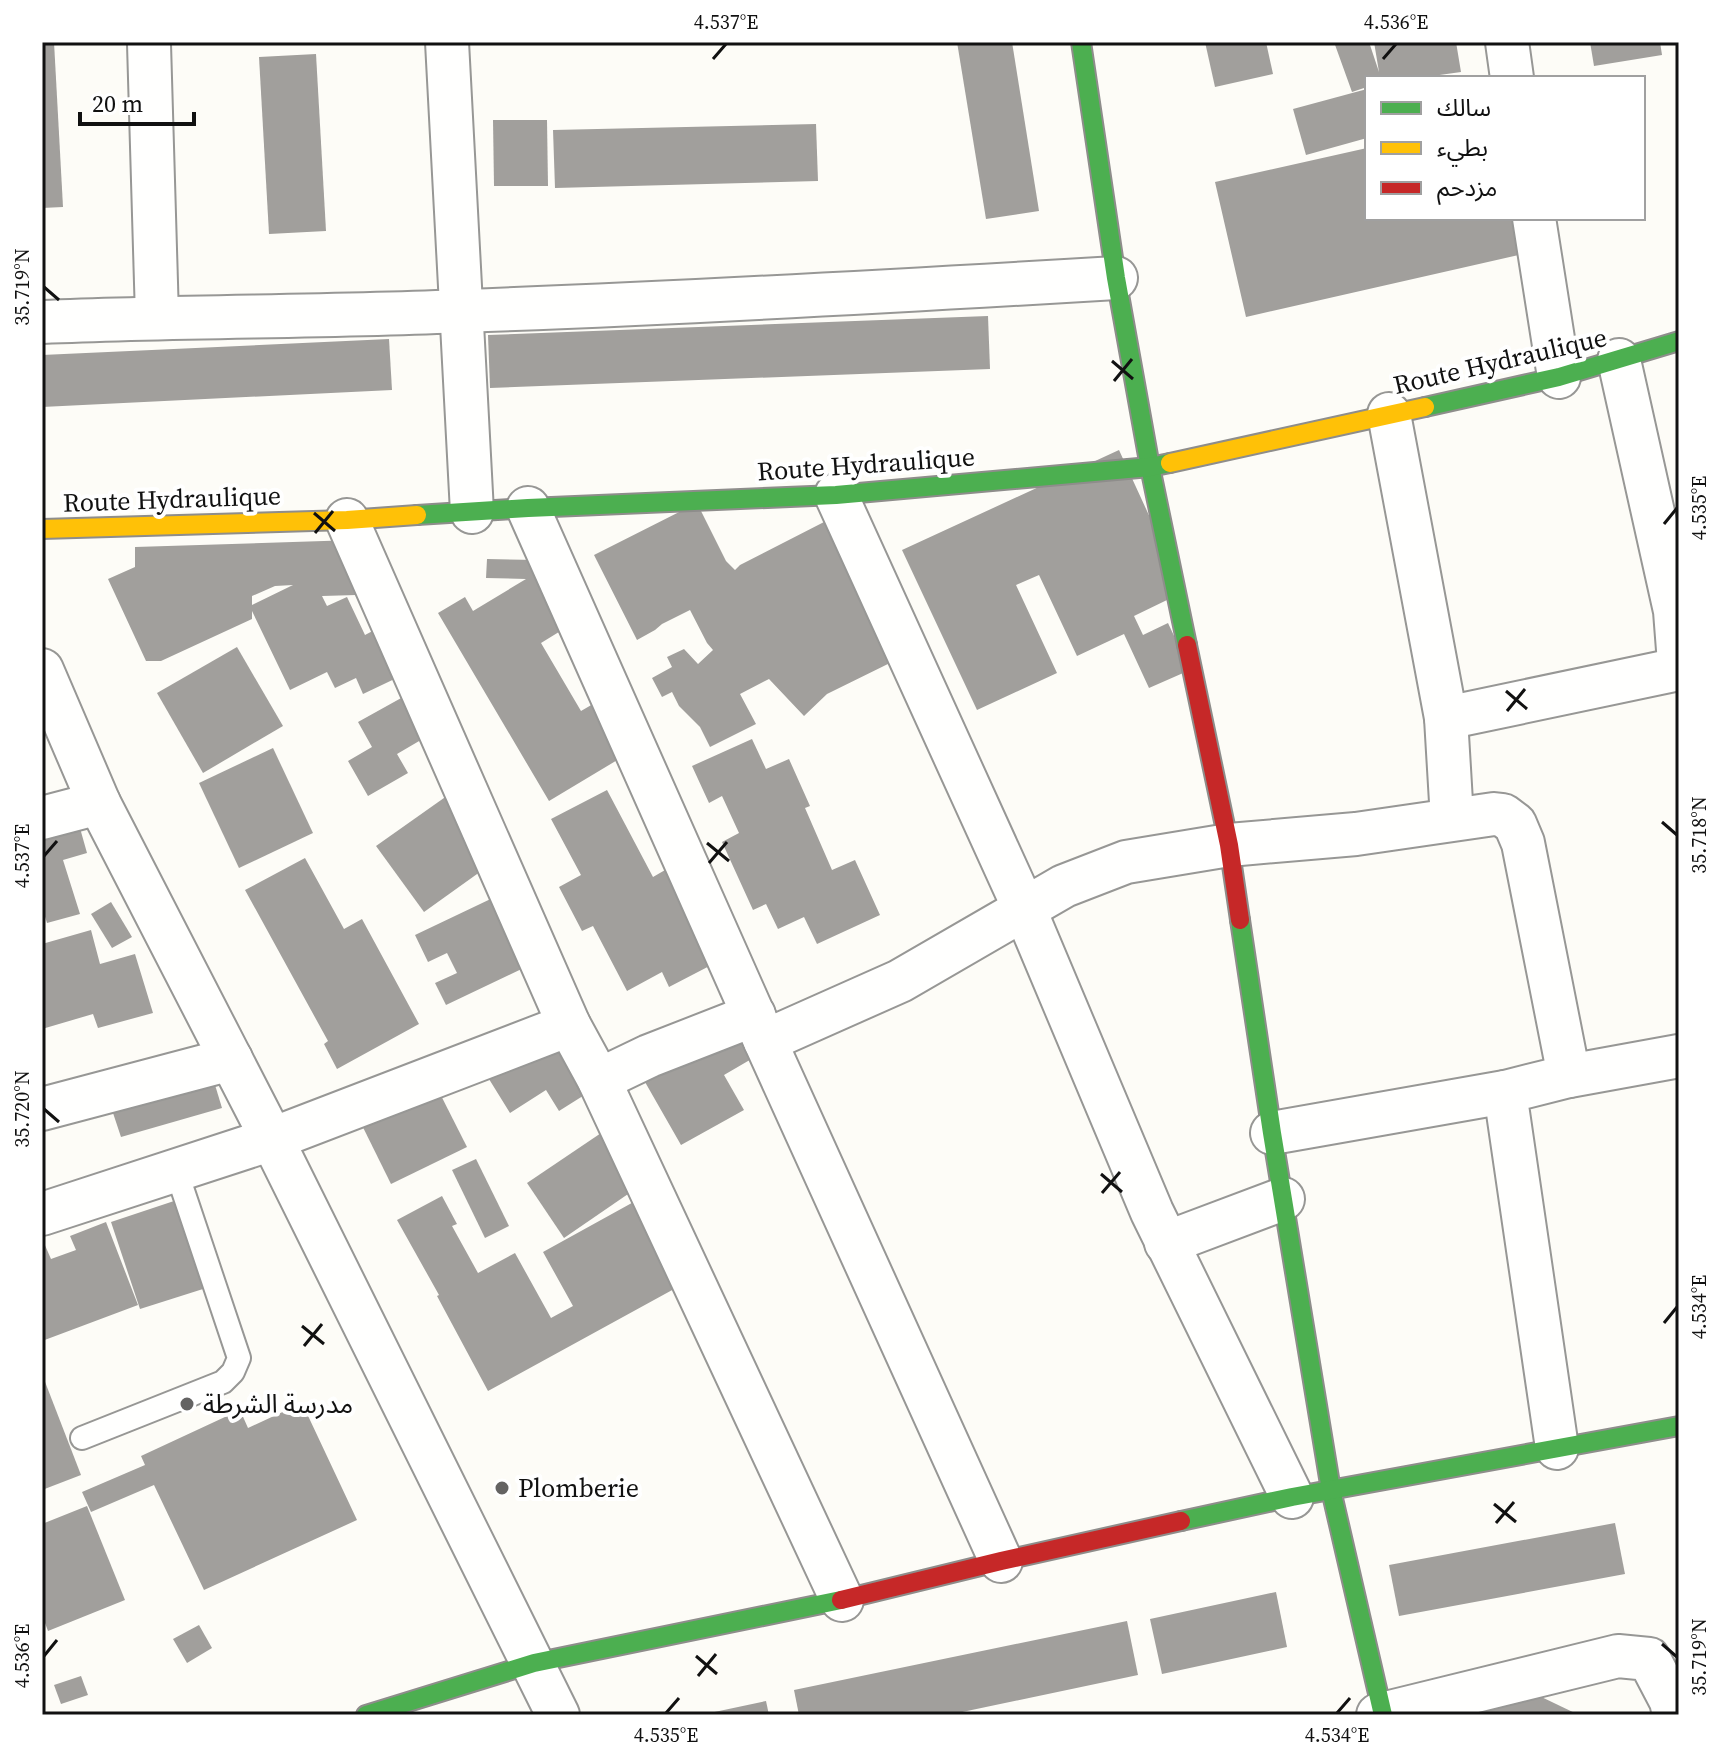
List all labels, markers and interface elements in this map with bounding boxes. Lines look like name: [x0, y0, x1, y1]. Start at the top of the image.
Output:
text: 4.537°E: [694, 8, 758, 36]
text: 4.536°E: [1364, 8, 1428, 36]
scale bar: [80, 76, 194, 126]
legend: [1365, 76, 1645, 220]
text: 20 m: [92, 87, 143, 120]
text: سالك: [1437, 91, 1491, 124]
text: بطيء: [1437, 131, 1488, 167]
text: مزدحم: [1437, 171, 1497, 205]
text: 35.719°N: [8, 248, 36, 326]
street label: Route Hydraulique: [1390, 319, 1610, 403]
street label: Route Hydraulique: [756, 438, 976, 490]
text: 4.535°E: [1685, 476, 1713, 540]
street label: Route Hydraulique: [62, 477, 282, 521]
text: 35.718°N: [1685, 796, 1713, 874]
text: 4.537°E: [8, 824, 36, 888]
text: 35.720°N: [8, 1070, 36, 1148]
text: 4.534°E: [1685, 1275, 1713, 1339]
place label: مدرسة الشرطة: [203, 1386, 353, 1422]
marker: مدرسة الشرطة: [178, 1395, 196, 1413]
place label: Plomberie: [518, 1470, 639, 1506]
marker: Plomberie: [493, 1479, 511, 1497]
text: 35.719°N: [1685, 1618, 1713, 1696]
text: 4.536°E: [8, 1624, 36, 1688]
text: 4.535°E: [634, 1721, 698, 1749]
text: 4.534°E: [1305, 1721, 1369, 1749]

